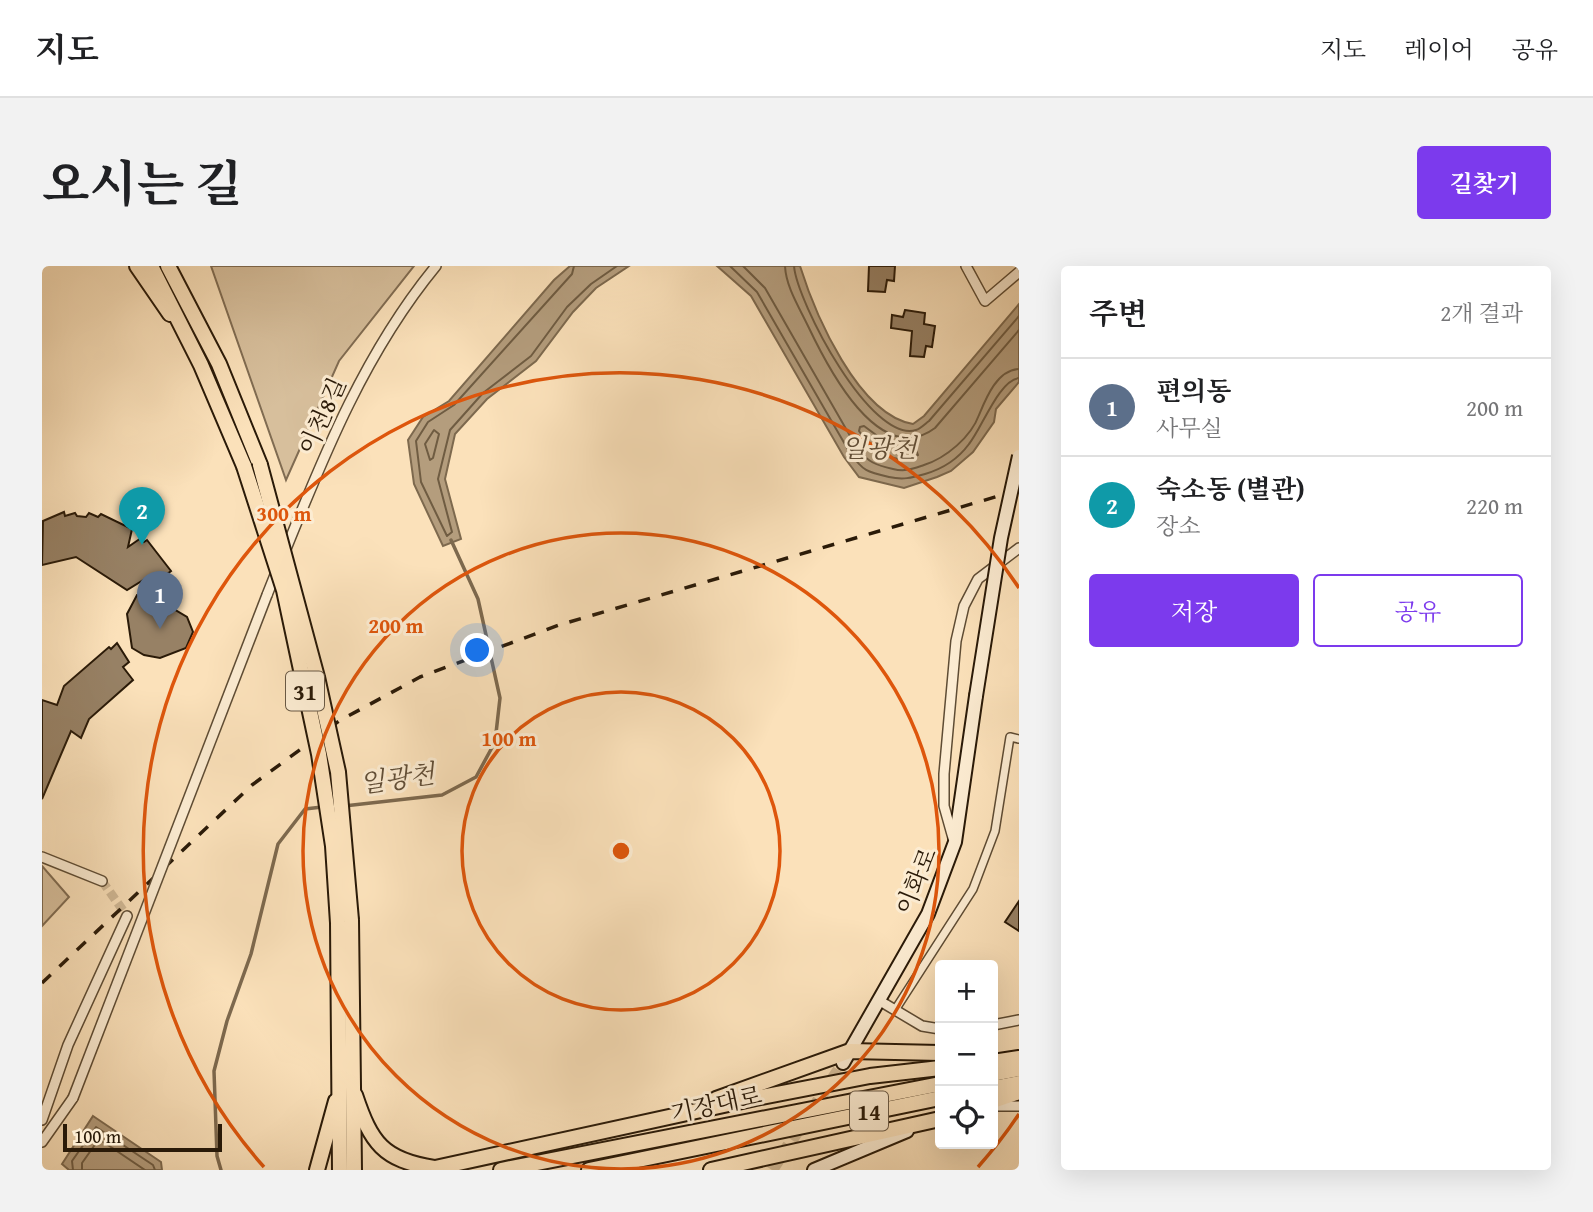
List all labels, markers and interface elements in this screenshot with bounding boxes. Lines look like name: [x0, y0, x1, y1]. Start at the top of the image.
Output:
text: 지도: [35, 25, 99, 73]
text: 지도: [1320, 32, 1366, 67]
text: 레이어: [1404, 32, 1474, 67]
text: 공유: [1512, 32, 1558, 67]
button: 길찾기: [1417, 146, 1551, 219]
text: 오시는 길: [42, 147, 242, 219]
text: 주변: [1089, 291, 1147, 335]
text: 2개 결과: [1440, 296, 1523, 329]
text: 편의동: [1156, 371, 1231, 410]
street label: 이천8길: [290, 372, 354, 460]
text: 1: [1106, 391, 1118, 424]
text: 200 m: [1466, 391, 1523, 424]
text: 사무실: [1156, 411, 1223, 444]
water label: 일광천: [841, 428, 919, 467]
text: 숙소동 (별관): [1156, 469, 1305, 508]
pin: 2: [119, 487, 165, 545]
text: 2: [1106, 489, 1118, 522]
text: 220 m: [1466, 489, 1523, 522]
text: 300 m: [256, 498, 312, 529]
text: 장소: [1156, 509, 1200, 542]
pin: 1: [137, 571, 183, 629]
button: 저장: [1089, 574, 1299, 647]
button: 공유: [1313, 574, 1523, 647]
text: 200 m: [368, 610, 424, 641]
your location: [460, 633, 494, 667]
road number: 31: [286, 672, 324, 710]
text: 100 m: [481, 723, 537, 754]
water label: 일광천: [357, 753, 439, 803]
centre of rings: [609, 839, 633, 863]
street label: 이화로: [887, 842, 945, 920]
map controls: [935, 960, 998, 1149]
button: +: [935, 960, 998, 1023]
button: −: [935, 1023, 998, 1086]
street label: 기장대로: [667, 1077, 765, 1131]
button: locate: [935, 1086, 998, 1149]
road number: 14: [850, 1091, 888, 1130]
scale bar: [63, 1121, 222, 1153]
text: 100 m: [74, 1122, 121, 1150]

